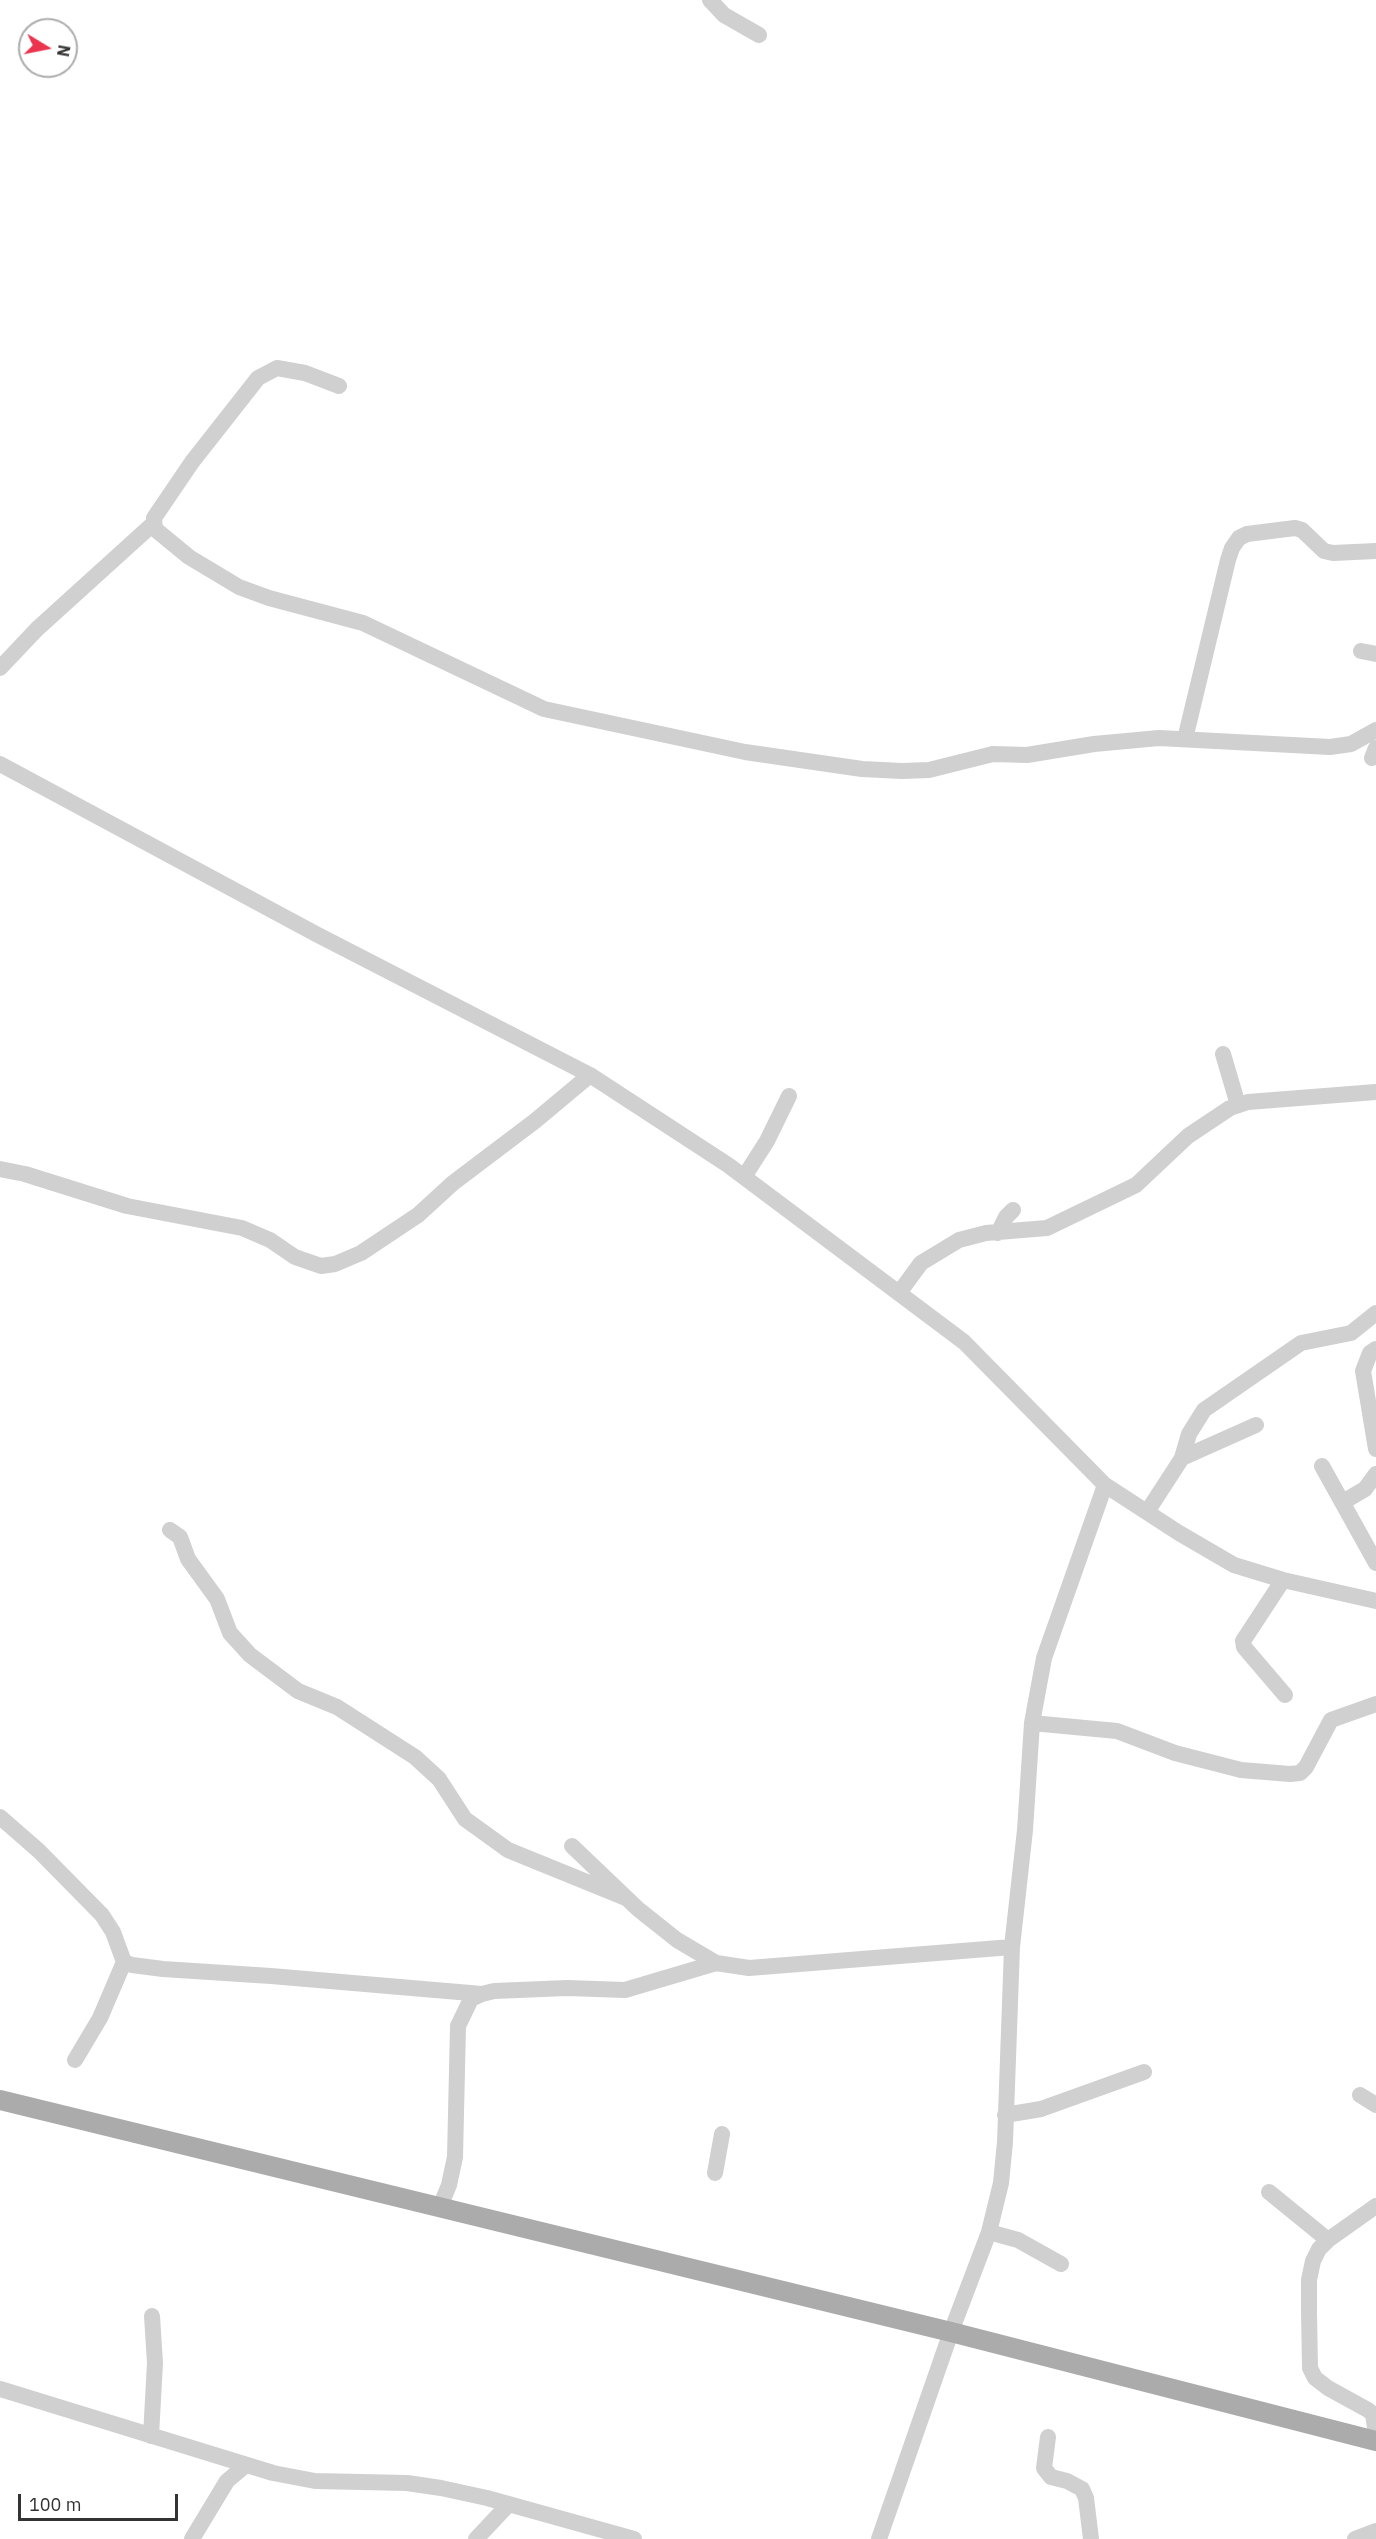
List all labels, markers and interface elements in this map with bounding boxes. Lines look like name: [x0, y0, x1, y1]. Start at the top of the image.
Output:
north arrow: [18, 18, 78, 78]
text: N: [53, 43, 75, 58]
scale bar: [21, 2482, 182, 2520]
text: 100 m: [29, 2493, 81, 2516]

